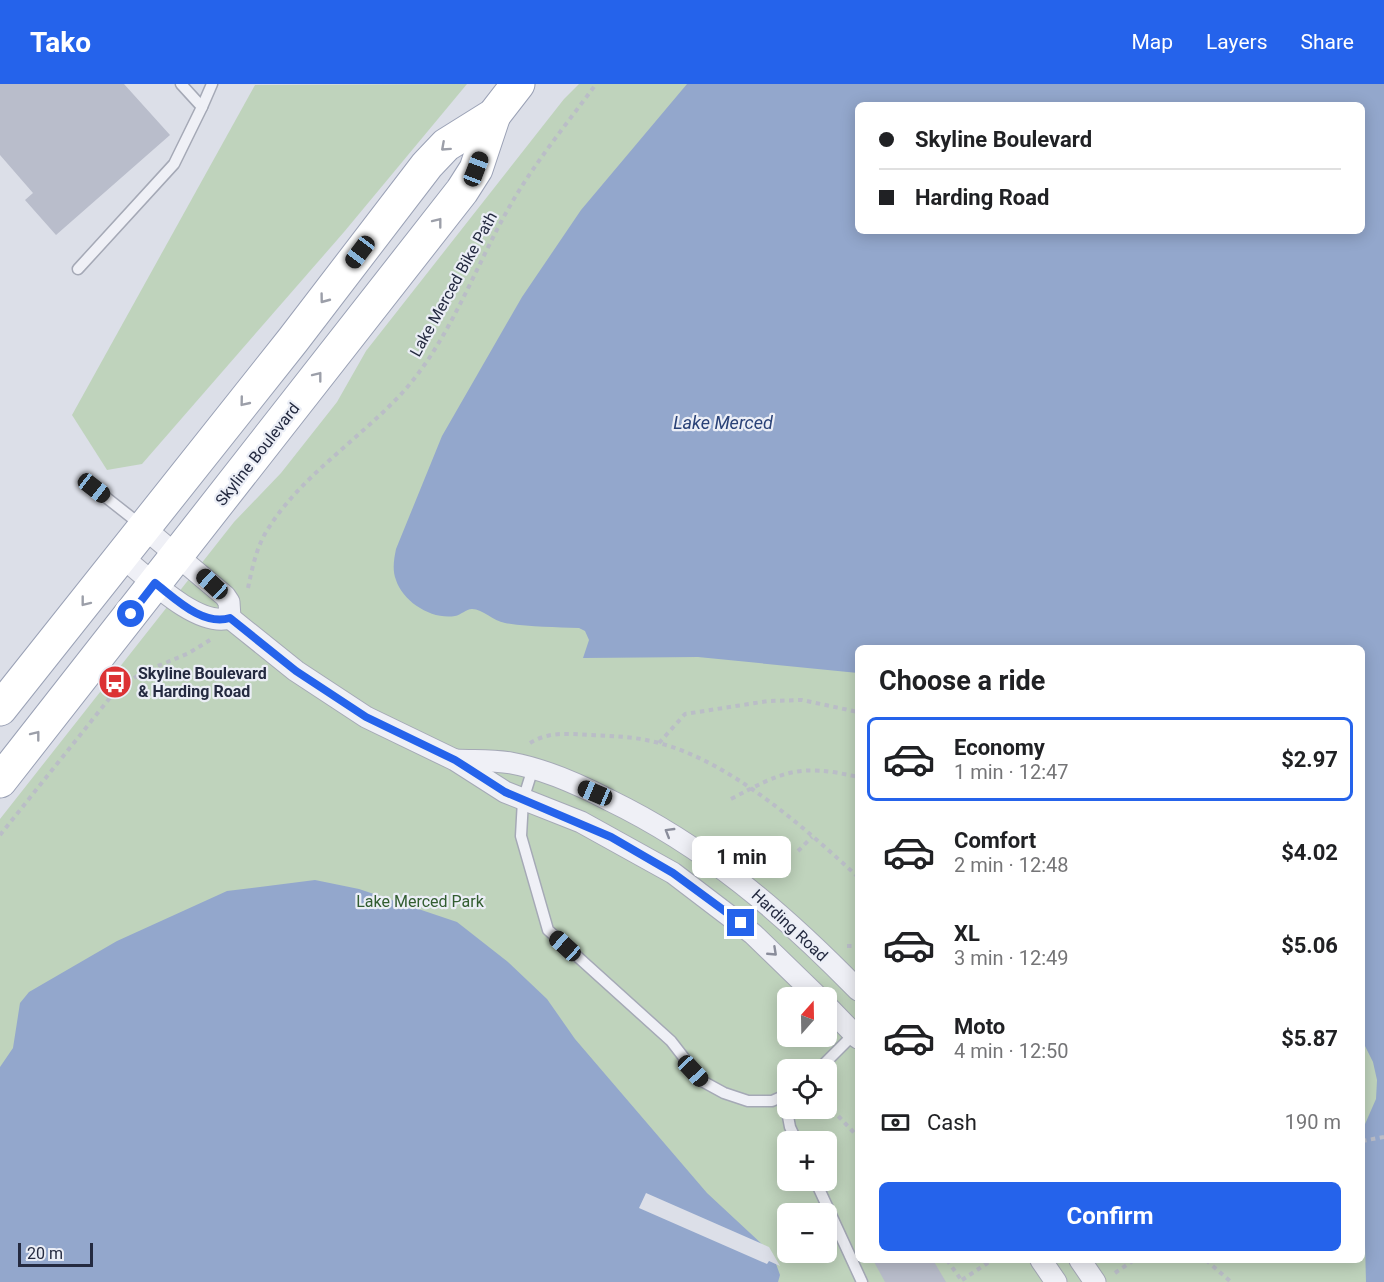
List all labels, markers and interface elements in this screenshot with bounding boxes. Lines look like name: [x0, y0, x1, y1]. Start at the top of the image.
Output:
text: Tako: [30, 26, 91, 59]
text: Map: [1131, 30, 1173, 54]
text: Layers: [1206, 30, 1267, 54]
text: Share: [1300, 30, 1354, 54]
text: Skyline Boulevard: [915, 127, 1092, 152]
one-way arrow: [441, 140, 452, 151]
car: [461, 149, 491, 189]
text: Harding Road: [915, 185, 1049, 210]
street label: Lake Merced Bike Path: [406, 209, 501, 360]
one-way arrow: [431, 218, 442, 229]
car: [342, 232, 378, 272]
one-way arrow: [321, 293, 332, 304]
one-way arrow: [310, 371, 321, 382]
one-way arrow: [240, 395, 251, 406]
street label: Skyline Boulevard: [211, 399, 303, 509]
water label: Lake Merced: [673, 412, 774, 433]
car: [74, 470, 114, 506]
car: [193, 565, 231, 603]
one-way arrow: [81, 595, 92, 606]
route start: [117, 600, 144, 627]
bus stop icon: Skyline Boulevard & Harding Road: [97, 664, 133, 700]
place label: Skyline Boulevard & Harding Road: [138, 664, 267, 701]
text: Choose a ride: [879, 665, 1045, 697]
one-way arrow: [28, 731, 39, 742]
icon: car: [882, 732, 936, 786]
text: Economy: [954, 735, 1045, 760]
text: $2.97: [1281, 747, 1338, 772]
text: 1 min · 12:47: [954, 760, 1069, 784]
car: [575, 778, 615, 808]
icon: car: [882, 825, 936, 879]
one-way arrow: [665, 827, 675, 839]
text: Comfort: [954, 828, 1036, 853]
callout: 1 min: [692, 836, 790, 878]
text: $4.02: [1281, 840, 1338, 865]
text: 1 min: [716, 845, 767, 869]
text: 2 min · 12:48: [954, 853, 1069, 877]
street label: Harding Road: [748, 885, 832, 965]
park label: Lake Merced Park: [356, 892, 485, 911]
route end: [727, 909, 754, 936]
icon: car: [882, 918, 936, 972]
text: XL: [954, 921, 980, 946]
car: [546, 927, 584, 965]
text: $5.06: [1281, 933, 1338, 958]
one-way arrow: [765, 944, 776, 955]
text: 3 min · 12:49: [954, 946, 1069, 970]
north arrow: [777, 987, 837, 1047]
map controls: [777, 987, 837, 1263]
icon: car: [882, 1011, 936, 1065]
text: Moto: [954, 1014, 1005, 1039]
text: $5.87: [1281, 1026, 1338, 1051]
text: 4 min · 12:50: [954, 1039, 1069, 1063]
car: [674, 1052, 712, 1090]
button: locate: [777, 1059, 837, 1119]
icon: cash: [879, 1106, 912, 1139]
text: Cash: [927, 1110, 977, 1135]
text: 190 m: [1285, 1110, 1341, 1134]
button: +: [777, 1131, 837, 1191]
button: Confirm: [879, 1182, 1341, 1251]
button: −: [777, 1203, 837, 1263]
scale bar: [18, 1240, 93, 1268]
text: 20 m: [27, 1244, 63, 1263]

